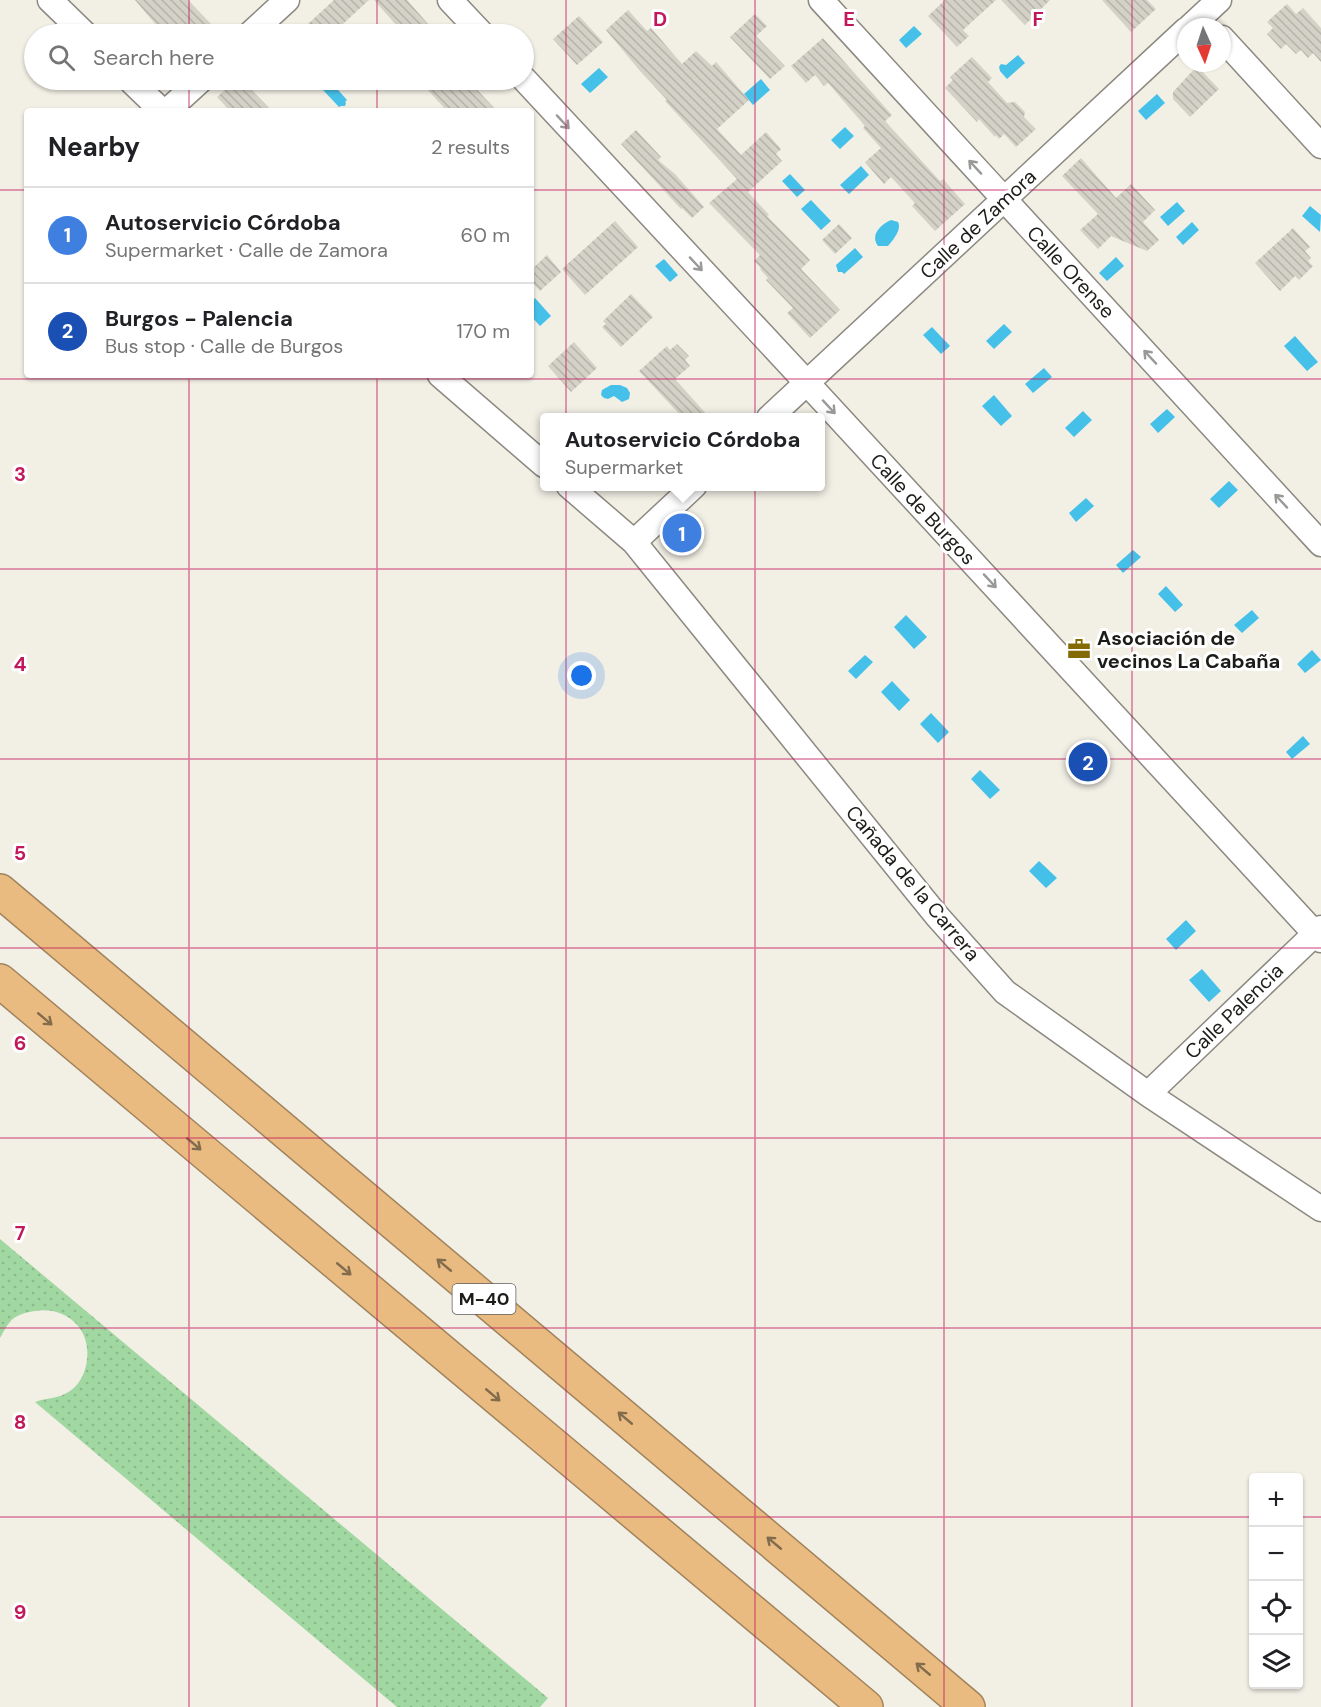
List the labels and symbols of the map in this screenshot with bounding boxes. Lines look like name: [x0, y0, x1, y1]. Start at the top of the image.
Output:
text: D: [653, 6, 667, 32]
text: E: [843, 6, 855, 32]
text: F: [1032, 6, 1044, 32]
north arrow: [1177, 18, 1231, 72]
one-way arrow: [556, 114, 571, 129]
one-way arrow: [968, 160, 982, 175]
street label: Calle de Zamora: [914, 163, 1042, 285]
street label: Calle Orense: [1021, 220, 1121, 324]
one-way arrow: [689, 257, 704, 272]
one-way arrow: [1143, 350, 1157, 365]
one-way arrow: [822, 399, 836, 414]
street label: Calle de Burgos: [865, 448, 981, 570]
text: 3: [14, 461, 26, 487]
one-way arrow: [1275, 494, 1289, 509]
pin: 1: [662, 510, 702, 556]
one-way arrow: [983, 574, 997, 589]
place label: Asociación de vecinos La Cabaña: [1097, 625, 1280, 674]
office icon: Asociación de vecinos La Cabaña: [1066, 636, 1092, 662]
text: 4: [14, 651, 27, 677]
your location: [567, 661, 596, 690]
pin: 2: [1068, 740, 1108, 784]
street label: Cañada de la Carrera: [840, 800, 986, 966]
text: 5: [14, 840, 26, 866]
street label: Calle Palencia: [1179, 957, 1289, 1065]
one-way arrow: [37, 1012, 52, 1026]
text: 6: [14, 1030, 26, 1056]
one-way arrow: [186, 1137, 201, 1151]
text: 7: [15, 1220, 26, 1246]
one-way arrow: [437, 1258, 452, 1272]
one-way arrow: [336, 1263, 352, 1276]
road number: M-40: [452, 1284, 516, 1314]
one-way arrow: [485, 1388, 501, 1401]
text: 8: [14, 1409, 26, 1435]
one-way arrow: [618, 1411, 633, 1425]
one-way arrow: [766, 1537, 782, 1550]
text: 9: [14, 1599, 26, 1625]
one-way arrow: [916, 1662, 931, 1676]

